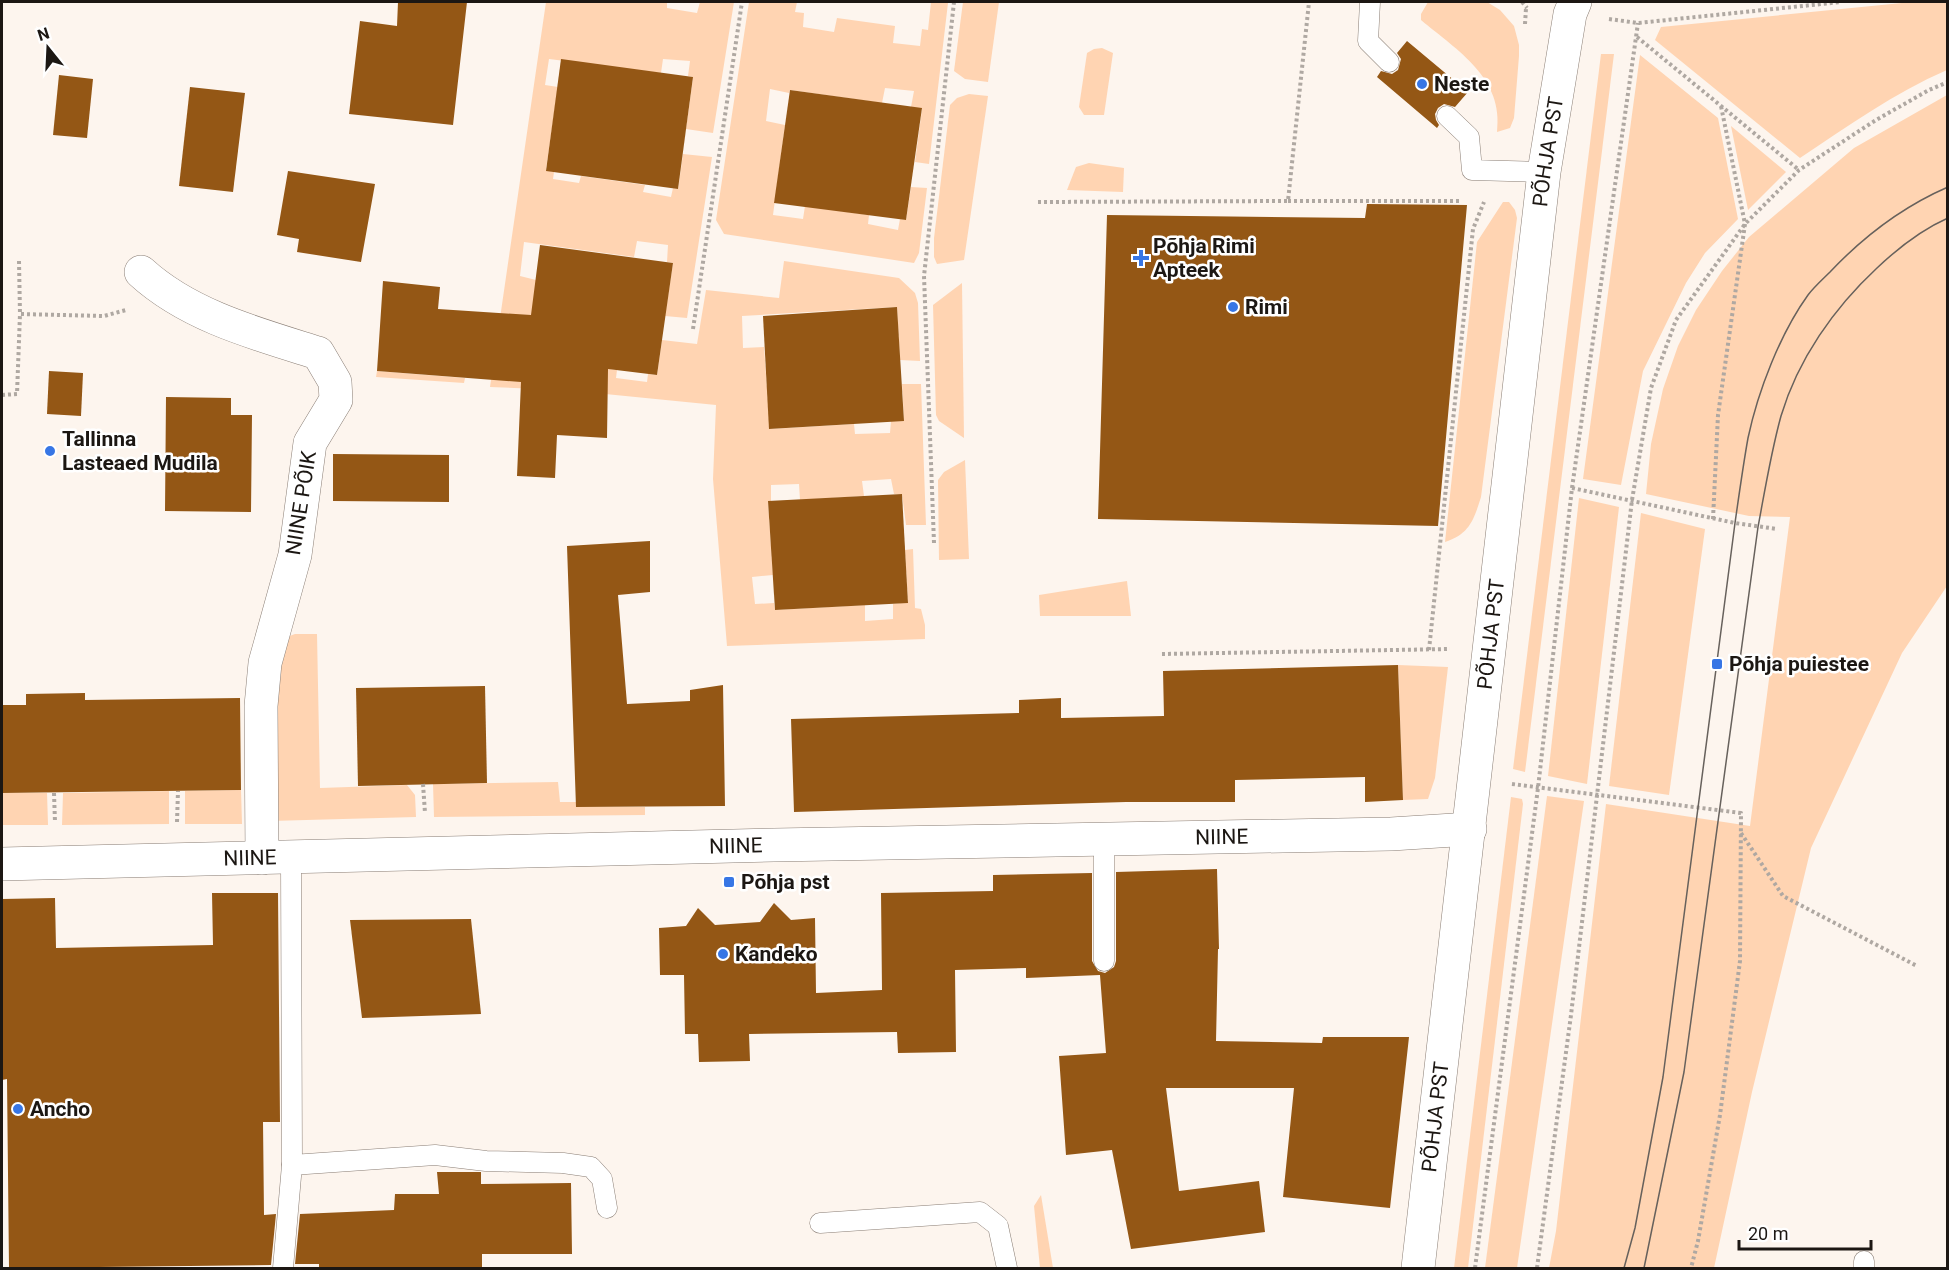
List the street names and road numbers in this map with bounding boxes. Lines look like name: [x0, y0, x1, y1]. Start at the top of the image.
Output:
street label: PÕHJA PST: [1528, 94, 1568, 208]
street label: NIINE PÕIK: [281, 448, 321, 557]
street label: PÕHJA PST: [1473, 577, 1509, 691]
street label: NIINE: [1195, 825, 1249, 849]
street label: NIINE: [709, 833, 763, 859]
street label: NIINE: [223, 845, 277, 871]
street label: PÕHJA PST: [1417, 1060, 1454, 1174]

